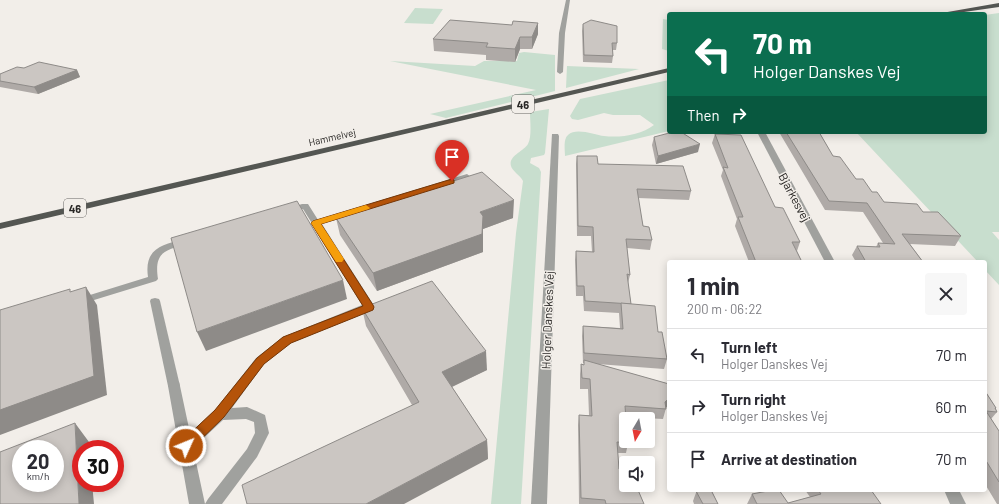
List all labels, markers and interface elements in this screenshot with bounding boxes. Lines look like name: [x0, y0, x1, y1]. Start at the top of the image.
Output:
text: 70 m: [753, 26, 812, 60]
icon: left: [687, 28, 739, 80]
text: Holger Danskes Vej: [753, 60, 901, 82]
road number: 46: [512, 95, 534, 113]
icon: right: [728, 104, 750, 126]
text: Then: [687, 106, 720, 124]
street label: Hammelvej: [307, 126, 357, 148]
pin: [435, 140, 469, 181]
icon: arrive: [441, 146, 463, 168]
street label: Bjarkesvej: [776, 170, 814, 224]
road number: 46: [64, 199, 86, 217]
street label: Holger Danskes Vej: [538, 270, 556, 369]
text: 1 min: [687, 271, 740, 300]
button: close: [925, 273, 967, 315]
text: 200 m · 06:22: [687, 301, 762, 317]
text: Turn left: [721, 338, 777, 356]
icon: left: [687, 344, 709, 366]
text: 70 m: [936, 346, 967, 364]
text: Holger Danskes Vej: [721, 356, 828, 372]
text: Turn right: [721, 390, 786, 408]
icon: right: [687, 396, 709, 418]
text: 60 m: [935, 398, 967, 416]
text: Holger Danskes Vej: [721, 408, 828, 424]
north arrow: [619, 412, 655, 448]
map controls: [619, 412, 655, 492]
position arrow: [165, 425, 207, 467]
speed limit sign: 30: [72, 440, 124, 492]
icon: arrive: [687, 448, 709, 470]
text: 20: [27, 449, 49, 473]
text: Arrive at destination: [721, 450, 857, 468]
text: 70 m: [936, 450, 967, 468]
button: sound: [619, 456, 655, 492]
text: km/h: [27, 470, 49, 482]

